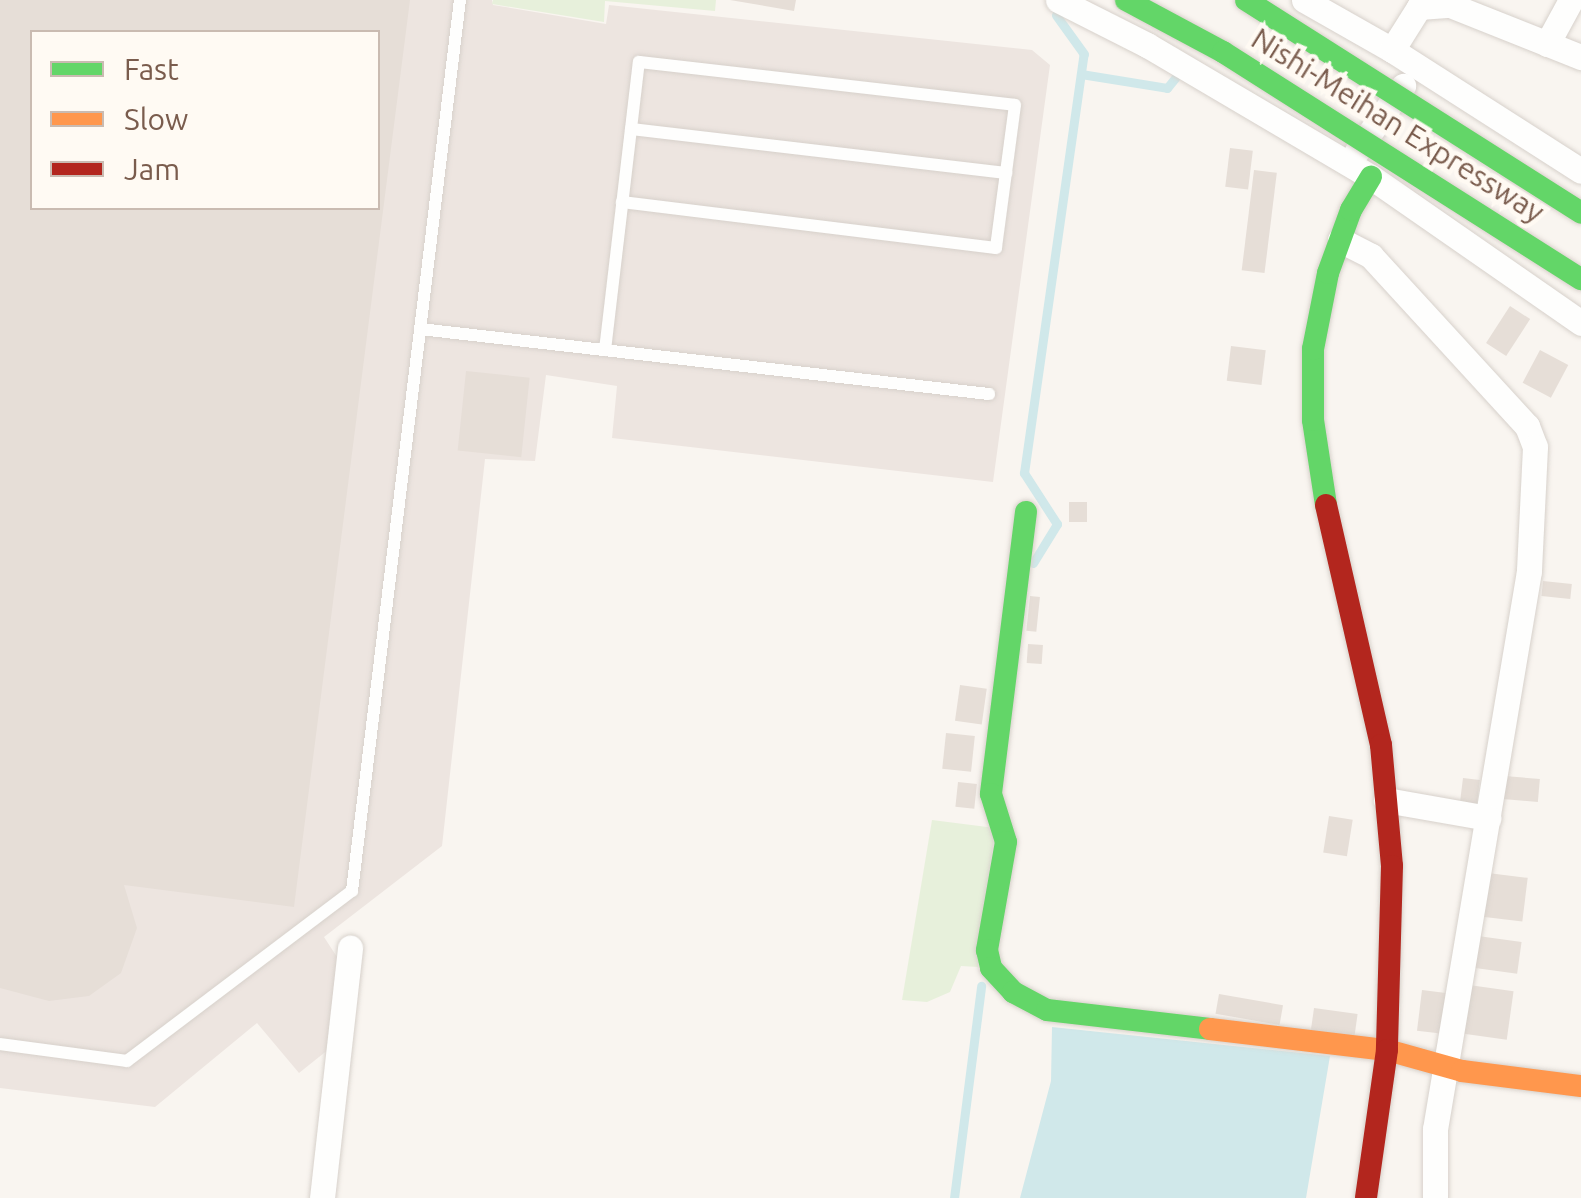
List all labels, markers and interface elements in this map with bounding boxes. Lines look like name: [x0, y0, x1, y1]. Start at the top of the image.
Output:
street label: Nishi-Meihan Expressway: [1245, 20, 1551, 230]
legend: [30, 30, 380, 210]
text: Fast: [124, 52, 179, 86]
text: Slow: [124, 102, 188, 136]
text: Jam: [124, 152, 180, 186]

